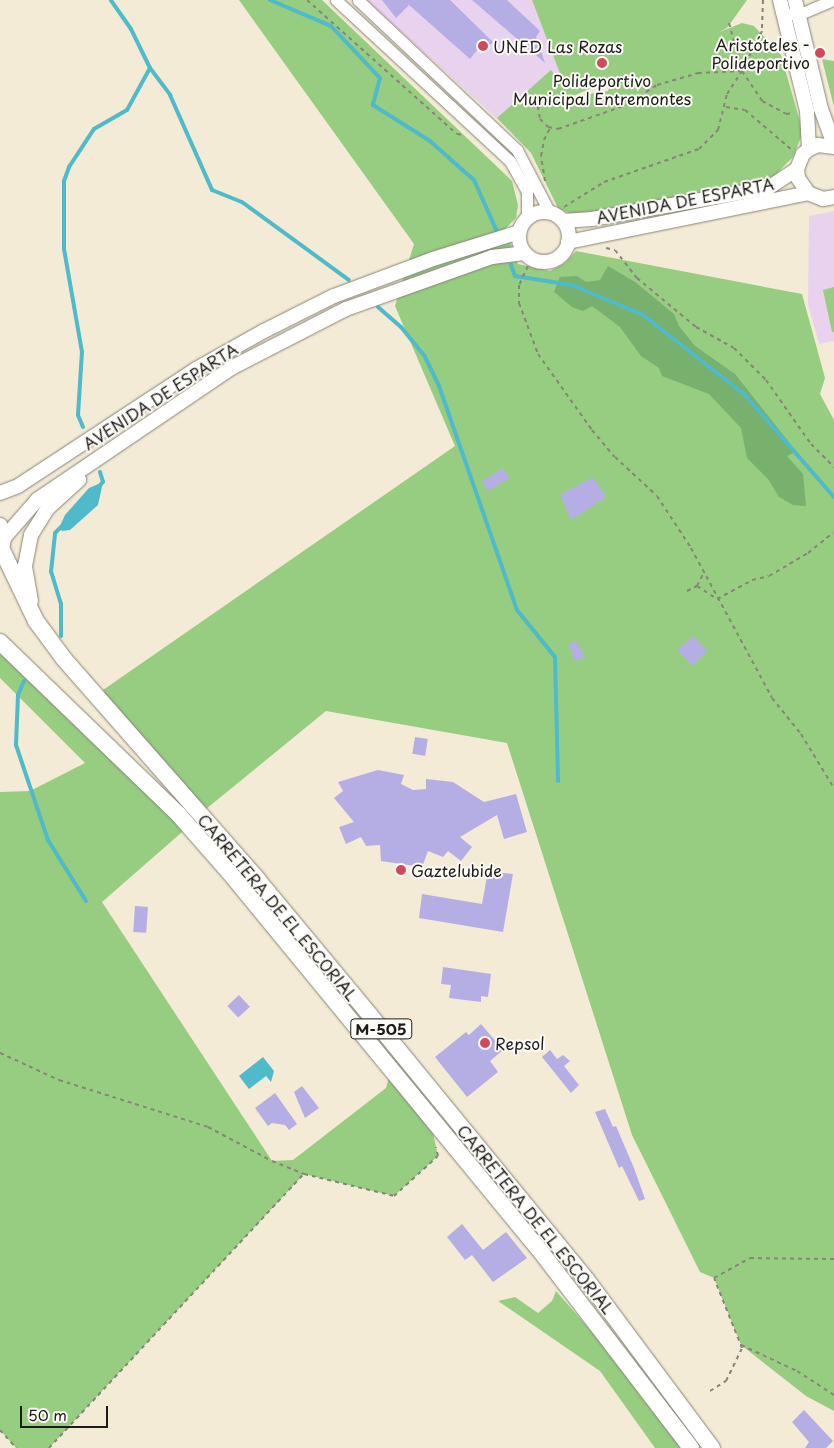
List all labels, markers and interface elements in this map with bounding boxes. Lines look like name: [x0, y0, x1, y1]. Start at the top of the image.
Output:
place label: Aristóteles - Polideportivo: [712, 34, 810, 72]
place label: UNED Las Rozas: [493, 36, 622, 56]
marker: UNED Las Rozas: [477, 40, 489, 52]
marker: Aristóteles - Polideportivo: [814, 47, 826, 59]
marker: Polideportivo Municipal Entremontes: [596, 57, 608, 69]
place label: Polideportivo Municipal Entremontes: [513, 70, 691, 108]
street label: AVENIDA DE ESPARTA: [594, 173, 776, 227]
street label: AVENIDA DE ESPARTA: [79, 339, 241, 453]
street label: CARRETERA DE EL ESCORIAL: [194, 809, 362, 1005]
place label: Gaztelubide: [411, 860, 502, 880]
marker: Gaztelubide: [395, 864, 407, 876]
road number: M-505: [350, 1016, 412, 1042]
place label: Repsol: [495, 1033, 545, 1053]
marker: Repsol: [479, 1037, 491, 1049]
street label: CARRETERA DE EL ESCORIAL: [453, 1120, 619, 1318]
scale bar: [22, 1396, 110, 1428]
text: 50 m: [28, 1403, 67, 1426]

